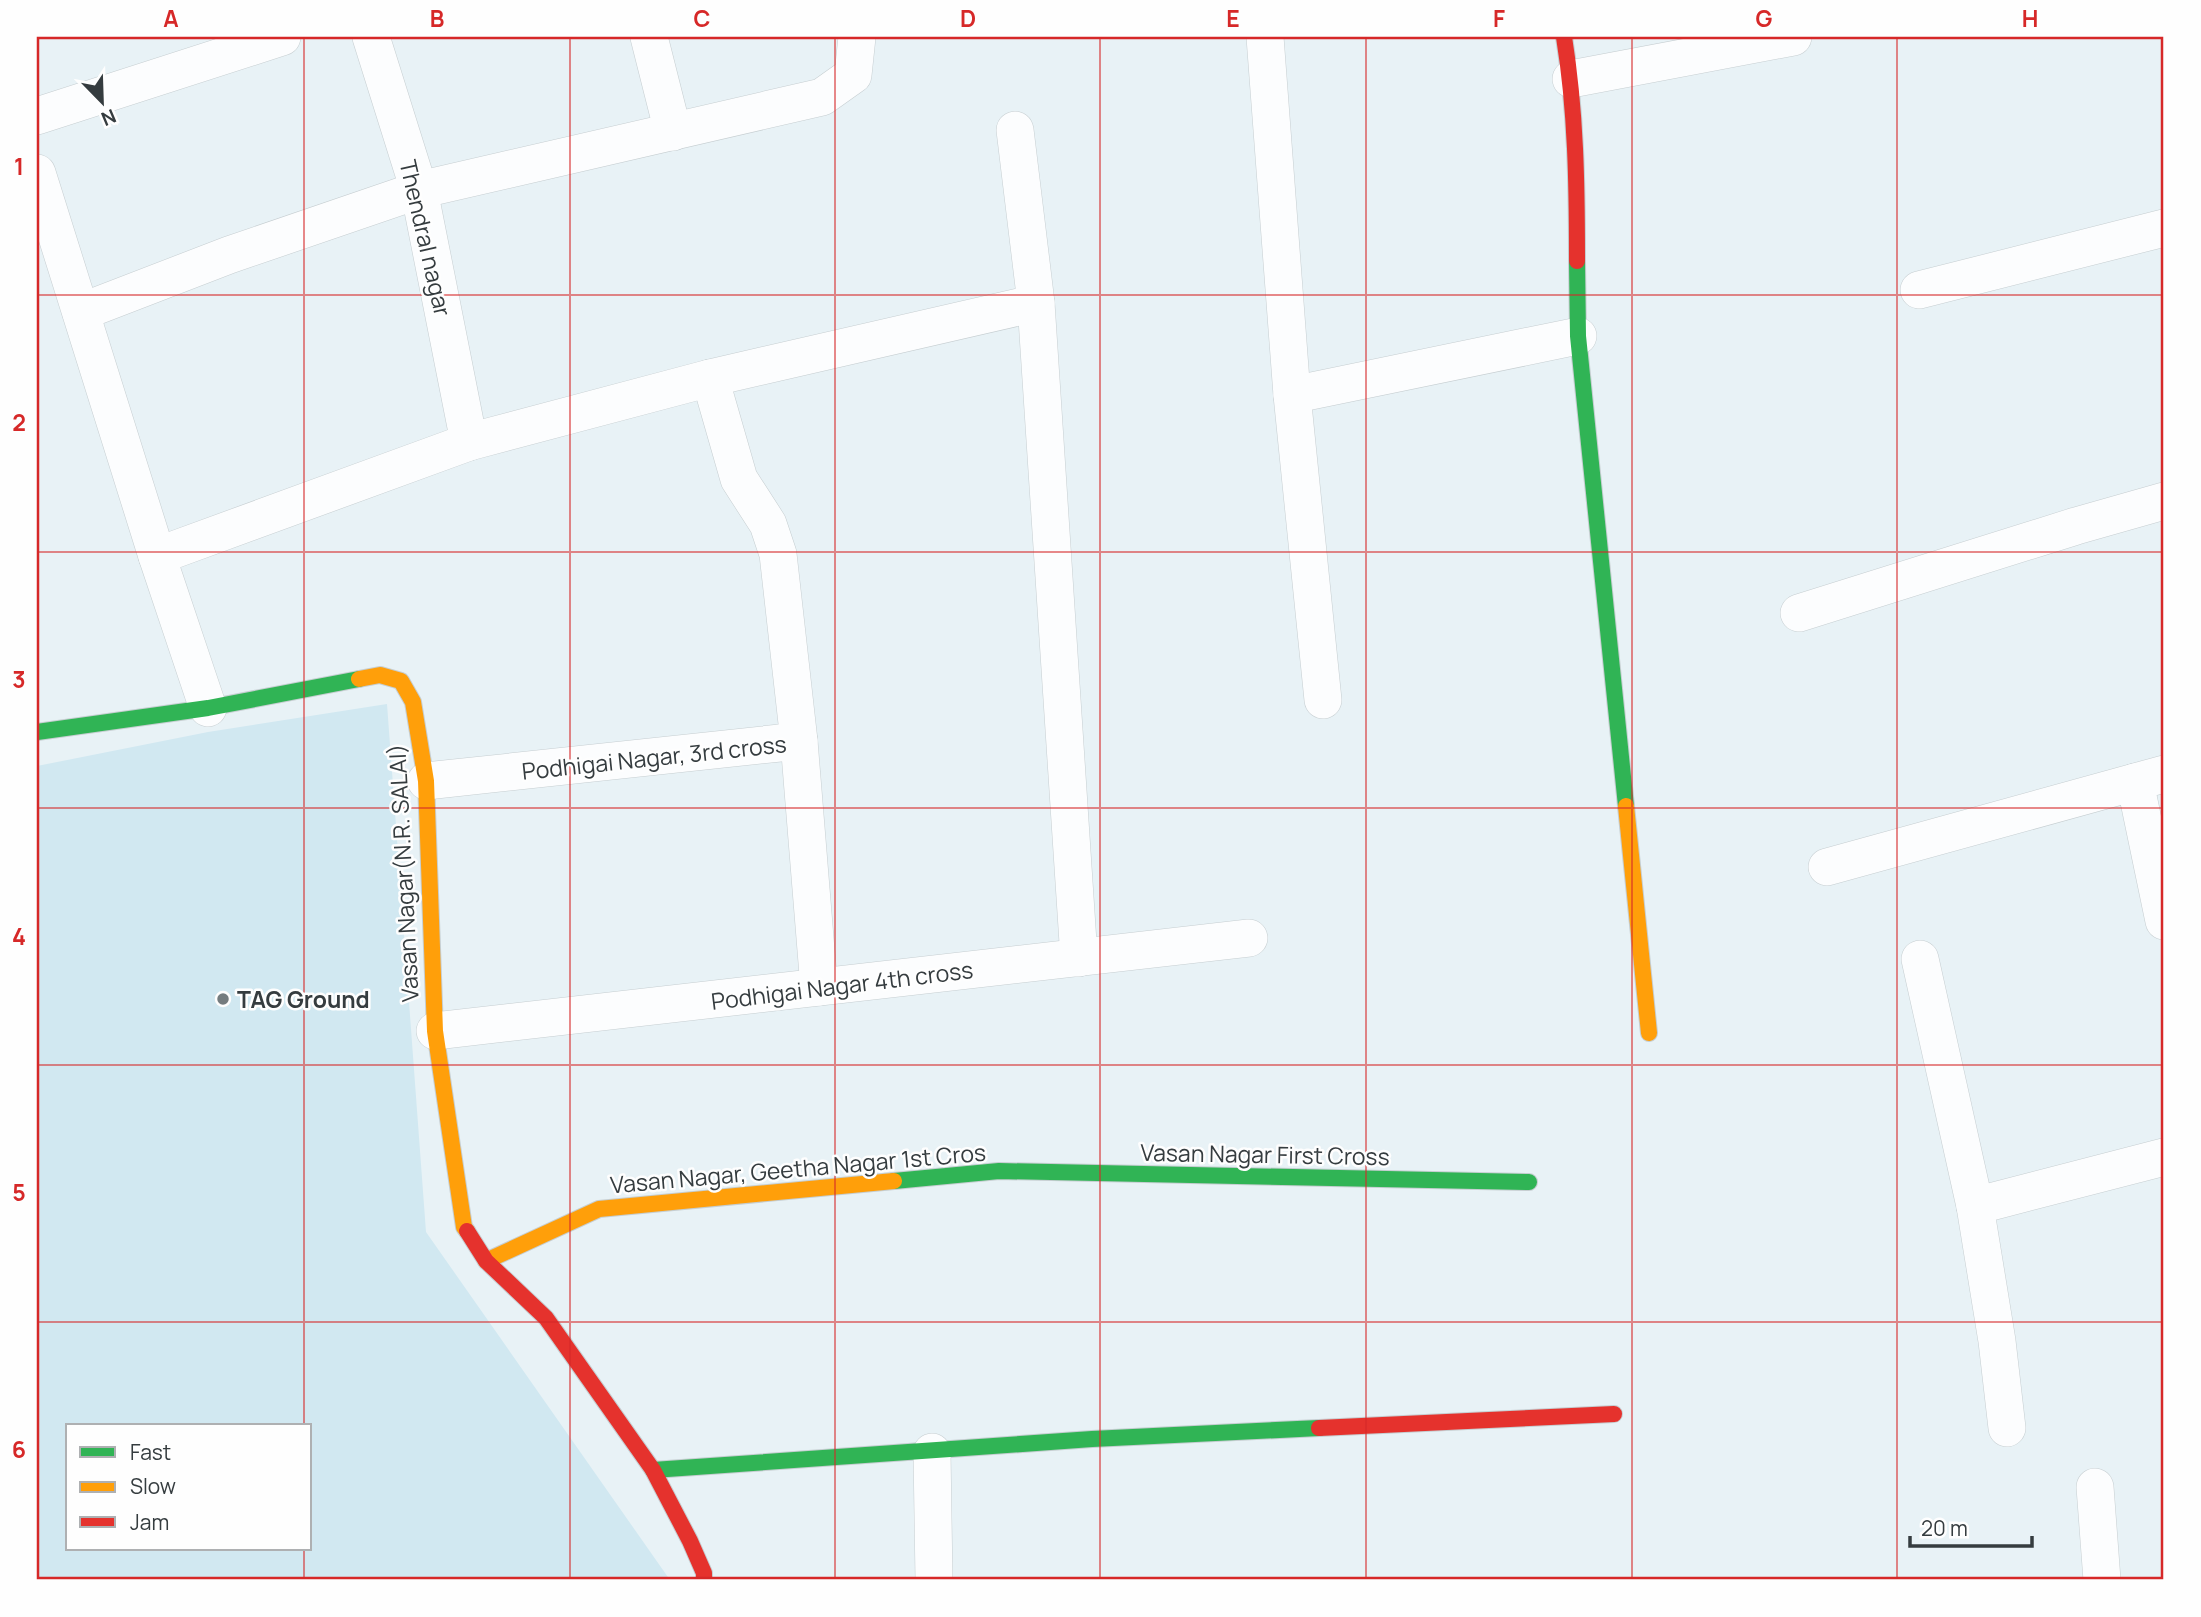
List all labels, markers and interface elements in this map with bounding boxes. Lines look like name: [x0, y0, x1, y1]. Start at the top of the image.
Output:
text: A: [163, 2, 179, 34]
text: B: [430, 2, 444, 34]
text: C: [694, 2, 711, 34]
text: D: [960, 2, 976, 34]
text: E: [1226, 2, 1240, 34]
text: F: [1493, 2, 1505, 34]
text: G: [1756, 2, 1773, 34]
text: H: [2022, 2, 2038, 34]
north arrow: [66, 66, 136, 136]
text: N: [97, 103, 120, 132]
text: 1: [14, 150, 24, 182]
street label: Thendral nagar: [392, 157, 460, 319]
text: 2: [12, 406, 26, 438]
text: 3: [12, 663, 26, 695]
street label: Podhigai Nagar, 3rd cross: [520, 727, 788, 787]
street label: Vasan Nagar(N.R. SALAI): [380, 743, 426, 1003]
text: 4: [12, 920, 26, 952]
street label: Podhigai Nagar 4th cross: [709, 953, 975, 1017]
place label: TAG Ground: [237, 983, 370, 1015]
marker: TAG Ground: [215, 991, 231, 1007]
street label: Vasan Nagar, Geetha Nagar 1st Cros: [609, 1136, 987, 1200]
street label: Vasan Nagar First Cross: [1140, 1136, 1390, 1172]
text: 5: [12, 1176, 26, 1208]
legend: [66, 1424, 312, 1550]
text: 6: [12, 1433, 26, 1465]
text: Fast: [130, 1438, 171, 1466]
text: Slow: [130, 1472, 176, 1500]
scale bar: [1910, 1505, 2033, 1549]
text: Jam: [130, 1508, 169, 1536]
text: 20 m: [1921, 1514, 1968, 1542]

